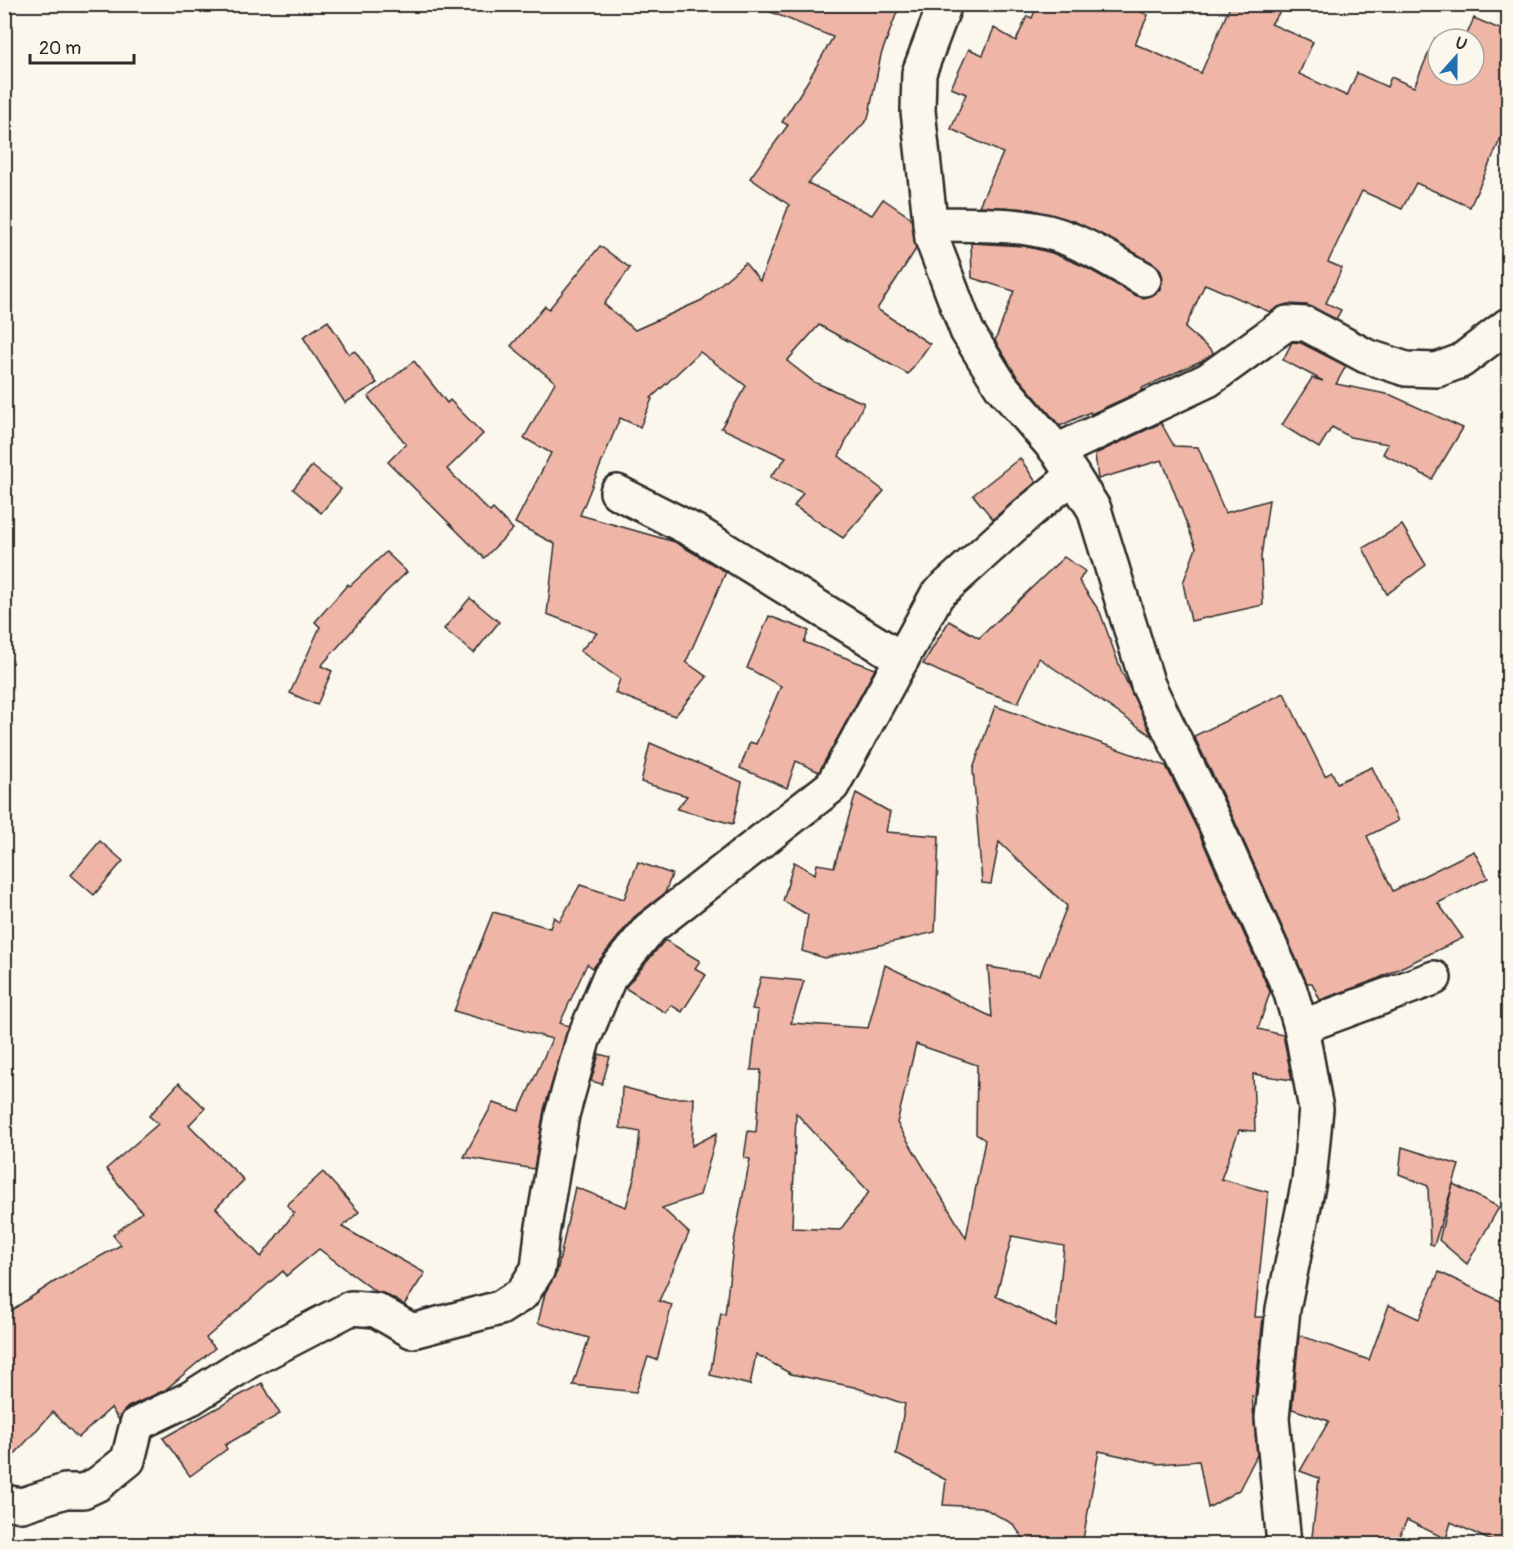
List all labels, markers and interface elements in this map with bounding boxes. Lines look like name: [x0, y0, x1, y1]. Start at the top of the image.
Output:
scale bar: [30, 27, 134, 65]
north arrow: [1426, 27, 1486, 87]
text: U: [1452, 33, 1470, 55]
text: 20 m: [39, 37, 81, 60]

